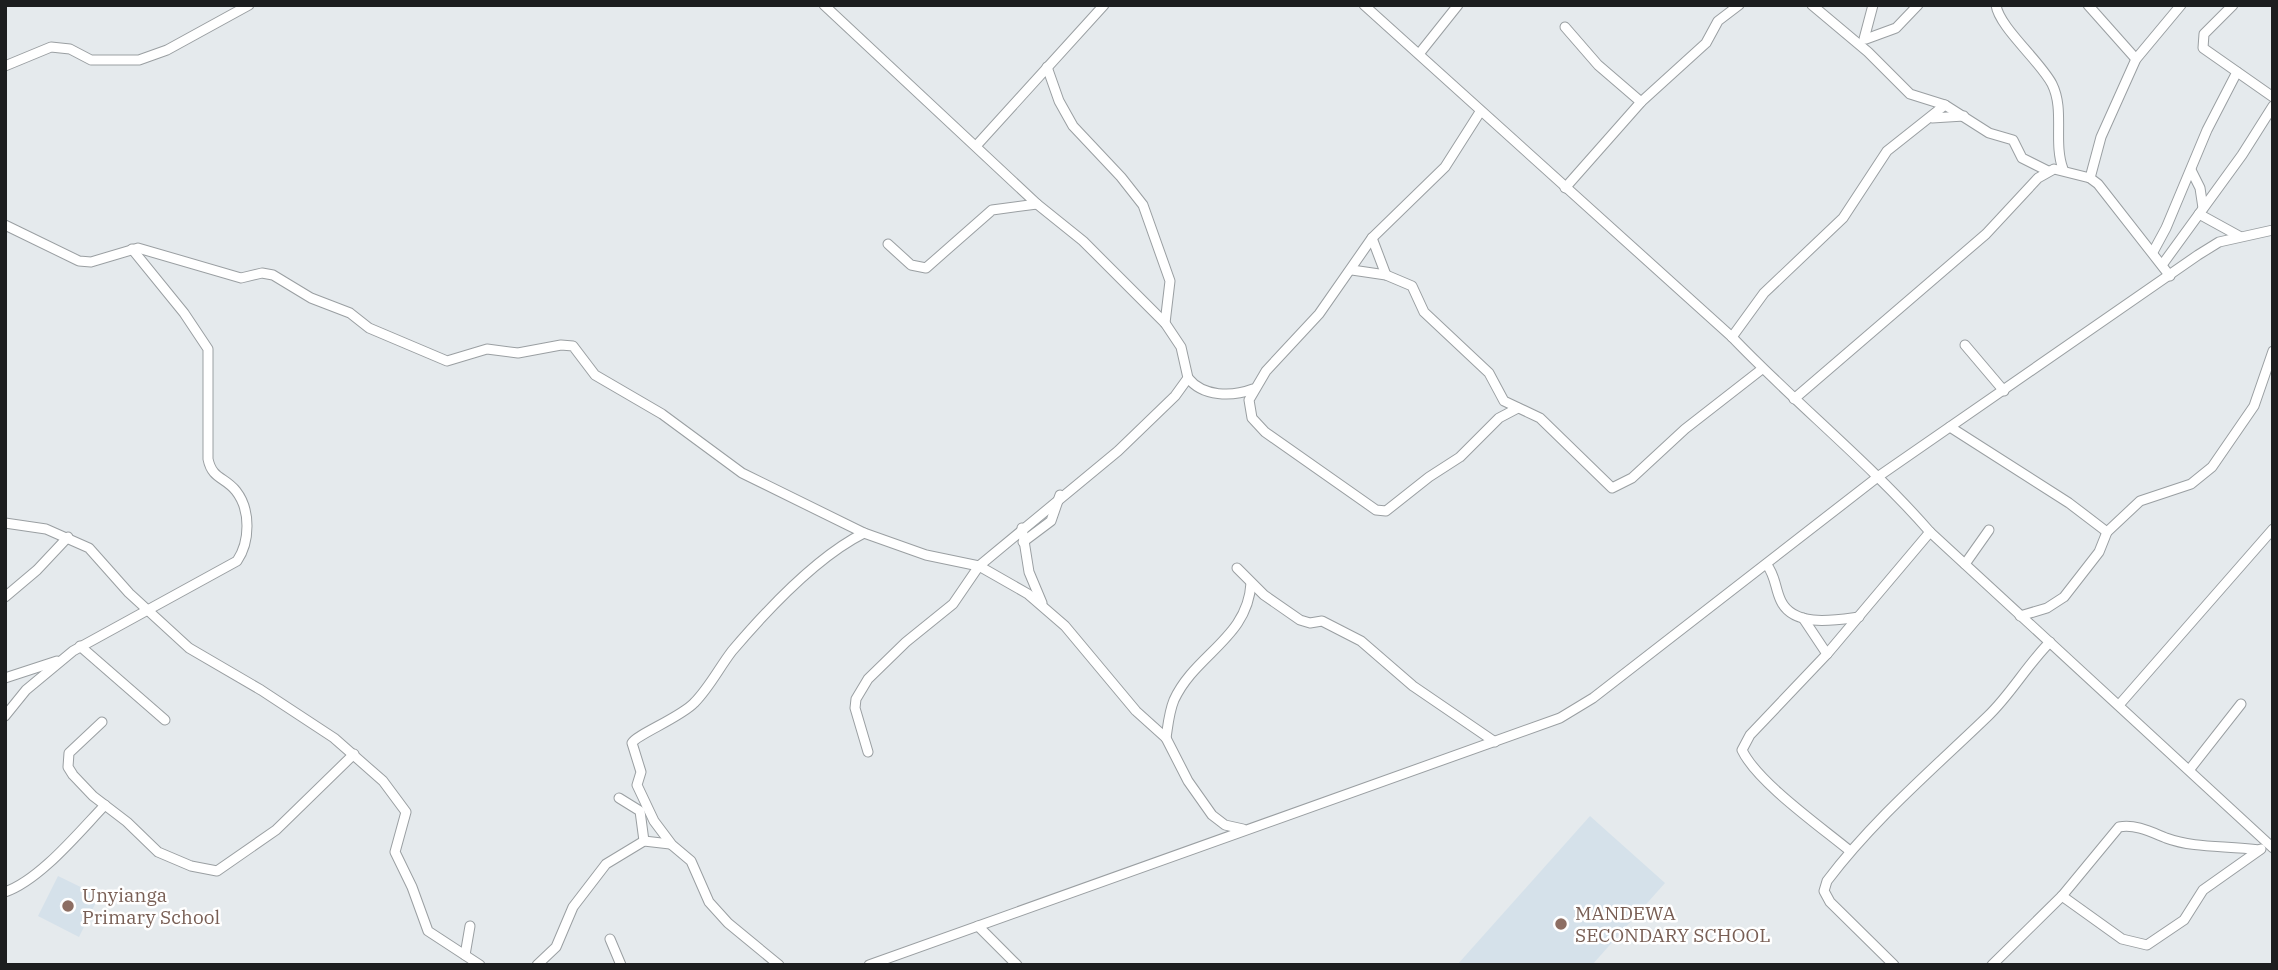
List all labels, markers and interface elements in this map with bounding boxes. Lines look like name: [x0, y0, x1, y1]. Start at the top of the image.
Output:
place label: Unyianga Primary School: [82, 883, 221, 929]
marker: Unyianga Primary School: [60, 898, 76, 914]
place label: MANDEWA SECONDARY SCHOOL: [1575, 901, 1770, 947]
marker: MANDEWA SECONDARY SCHOOL: [1553, 916, 1569, 932]

